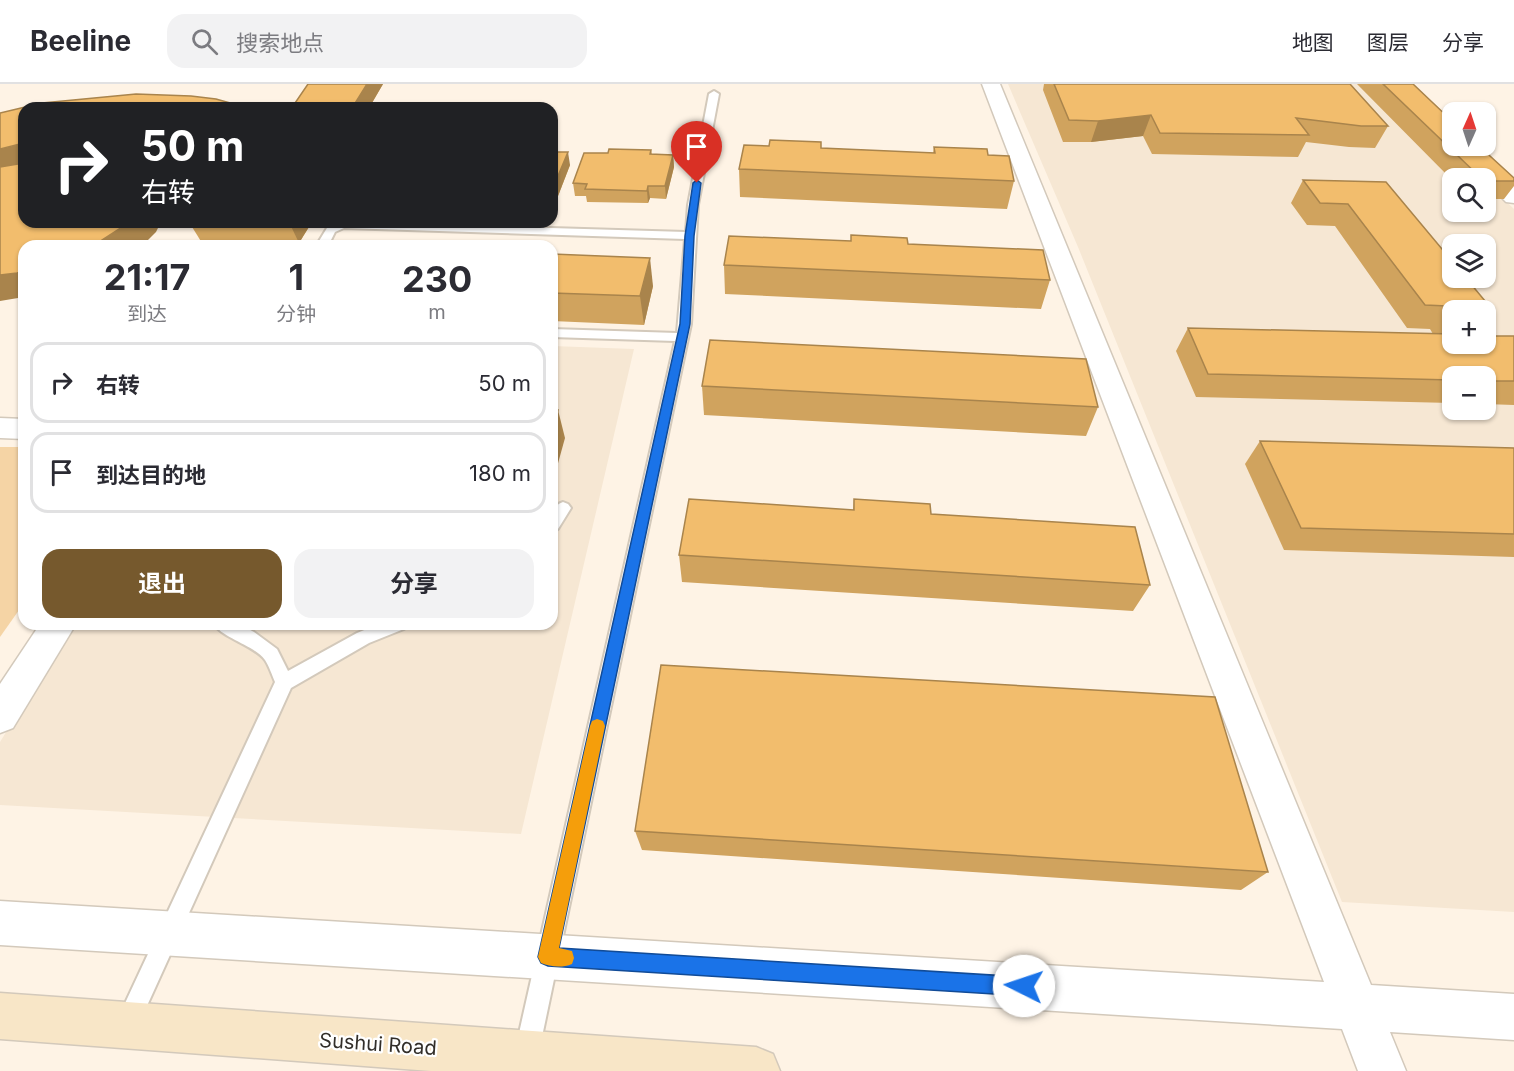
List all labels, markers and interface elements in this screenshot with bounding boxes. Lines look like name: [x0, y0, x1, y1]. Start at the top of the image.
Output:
search box: [167, 14, 587, 68]
text: Beeline: [30, 24, 131, 58]
icon: search: [188, 25, 221, 58]
text: 搜索地点: [236, 30, 324, 56]
text: 地图: [1292, 30, 1334, 55]
text: 图层: [1367, 30, 1409, 55]
text: 分享: [1442, 30, 1484, 55]
north arrow: [1442, 102, 1496, 156]
map controls: [1442, 102, 1496, 420]
text: 50 m: [141, 120, 244, 171]
pin: [671, 121, 722, 183]
icon: right: [42, 126, 120, 204]
icon: arrive: [680, 130, 713, 163]
button: search: [1442, 168, 1496, 222]
text: 右转: [141, 176, 195, 209]
button: layers: [1442, 234, 1496, 288]
text: 21:17: [104, 255, 190, 299]
text: 1: [288, 255, 304, 299]
text: 230: [402, 257, 472, 301]
text: m: [428, 300, 446, 324]
button: +: [1442, 300, 1496, 354]
text: 到达: [127, 302, 167, 326]
text: 分钟: [276, 302, 316, 326]
icon: right: [45, 366, 78, 399]
button: −: [1442, 366, 1496, 420]
text: 50 m: [478, 370, 531, 396]
text: 右转: [96, 372, 140, 398]
icon: arrive: [45, 456, 78, 489]
text: 180 m: [469, 460, 531, 486]
text: 到达目的地: [96, 462, 206, 488]
button: 退出: [42, 549, 282, 618]
button: 分享: [294, 549, 534, 618]
position arrow: [992, 954, 1056, 1018]
street label: Sushui Road: [319, 1028, 437, 1060]

